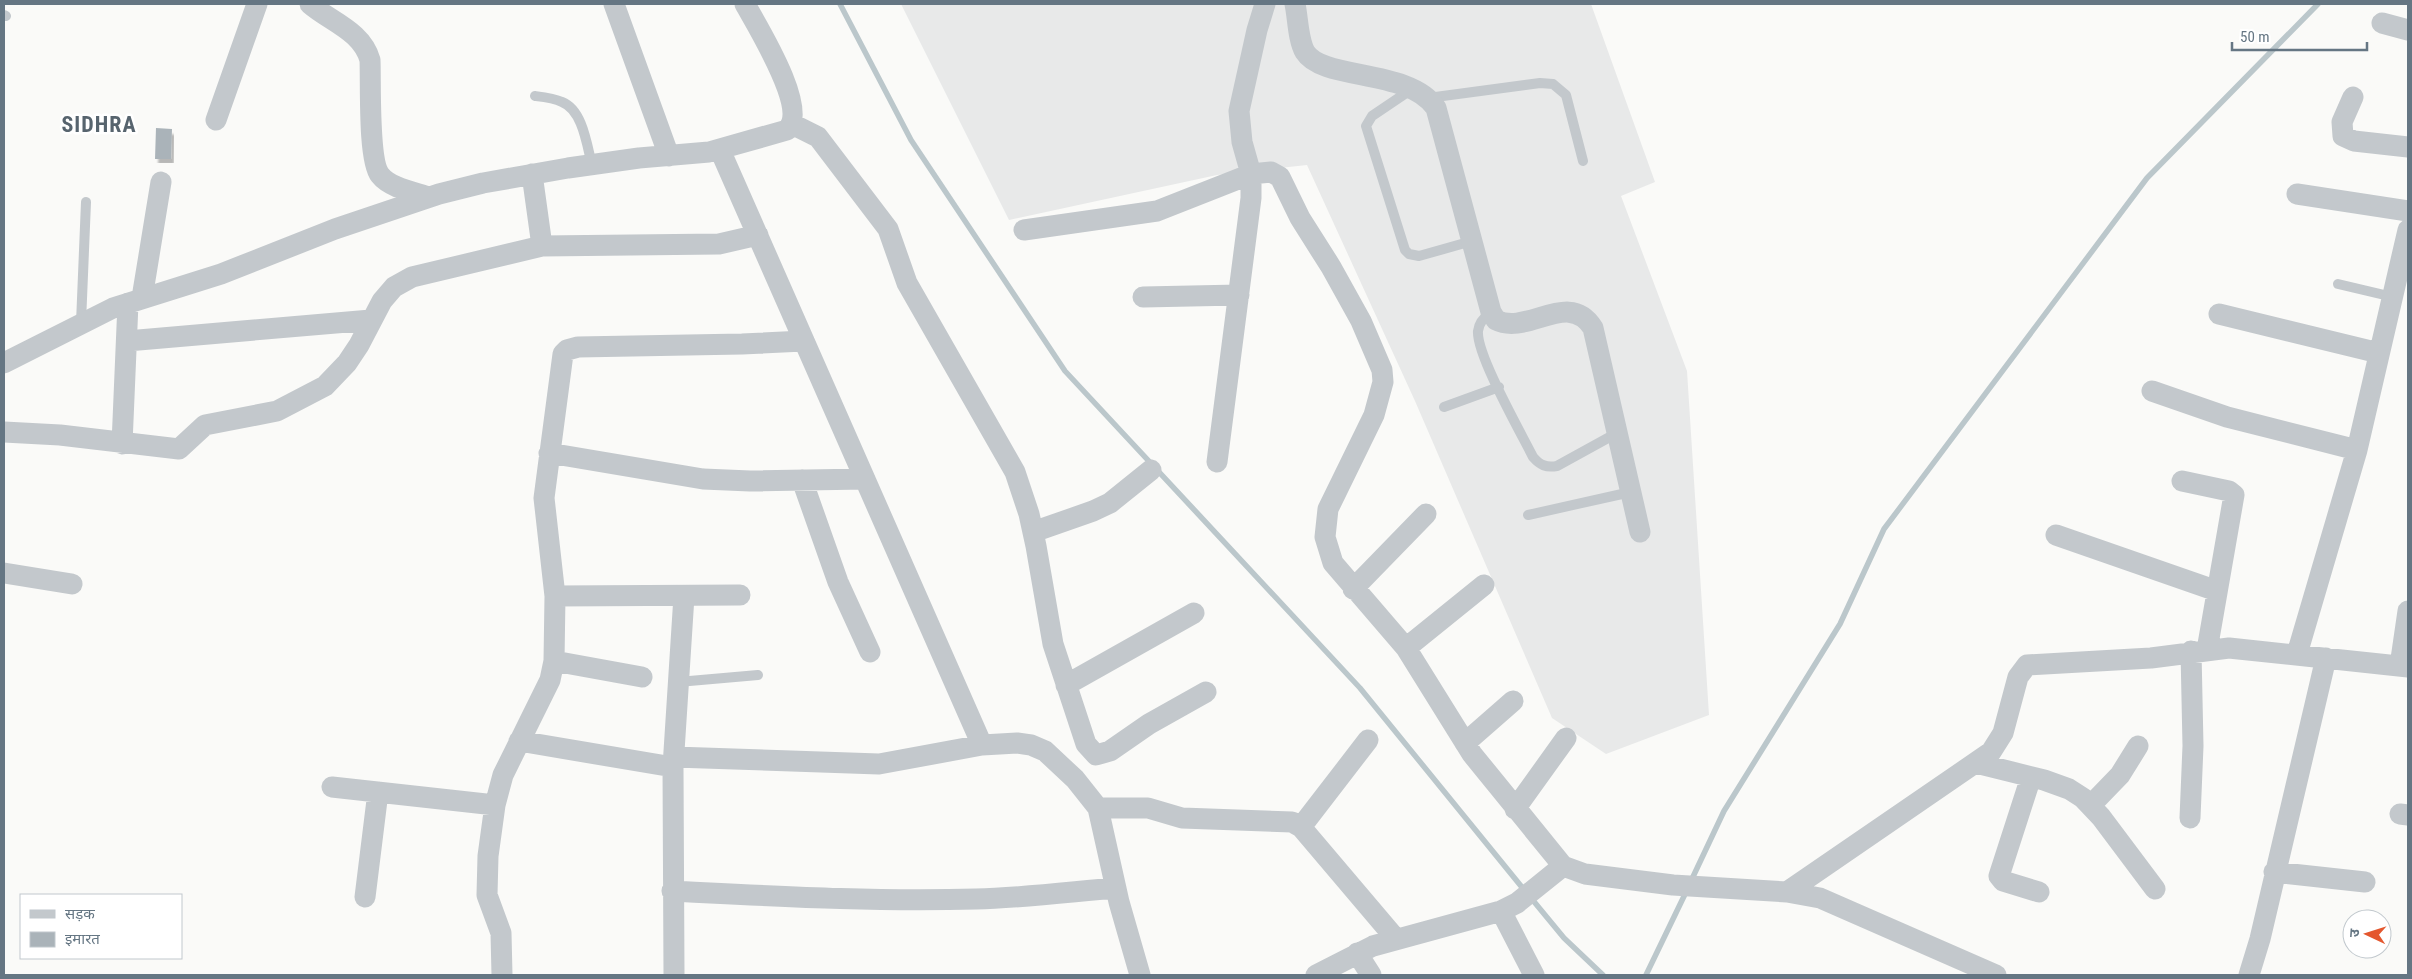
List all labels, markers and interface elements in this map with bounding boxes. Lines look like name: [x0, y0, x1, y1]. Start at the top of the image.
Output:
scale bar: [2232, 20, 2367, 52]
text: 50 m: [2240, 28, 2270, 46]
district label: SIDHRA: [61, 112, 137, 137]
legend: [20, 894, 182, 959]
text: सड़क: [65, 905, 95, 923]
north arrow: [2342, 909, 2392, 959]
text: उ: [2346, 928, 2362, 938]
text: इमारत: [65, 930, 100, 948]

